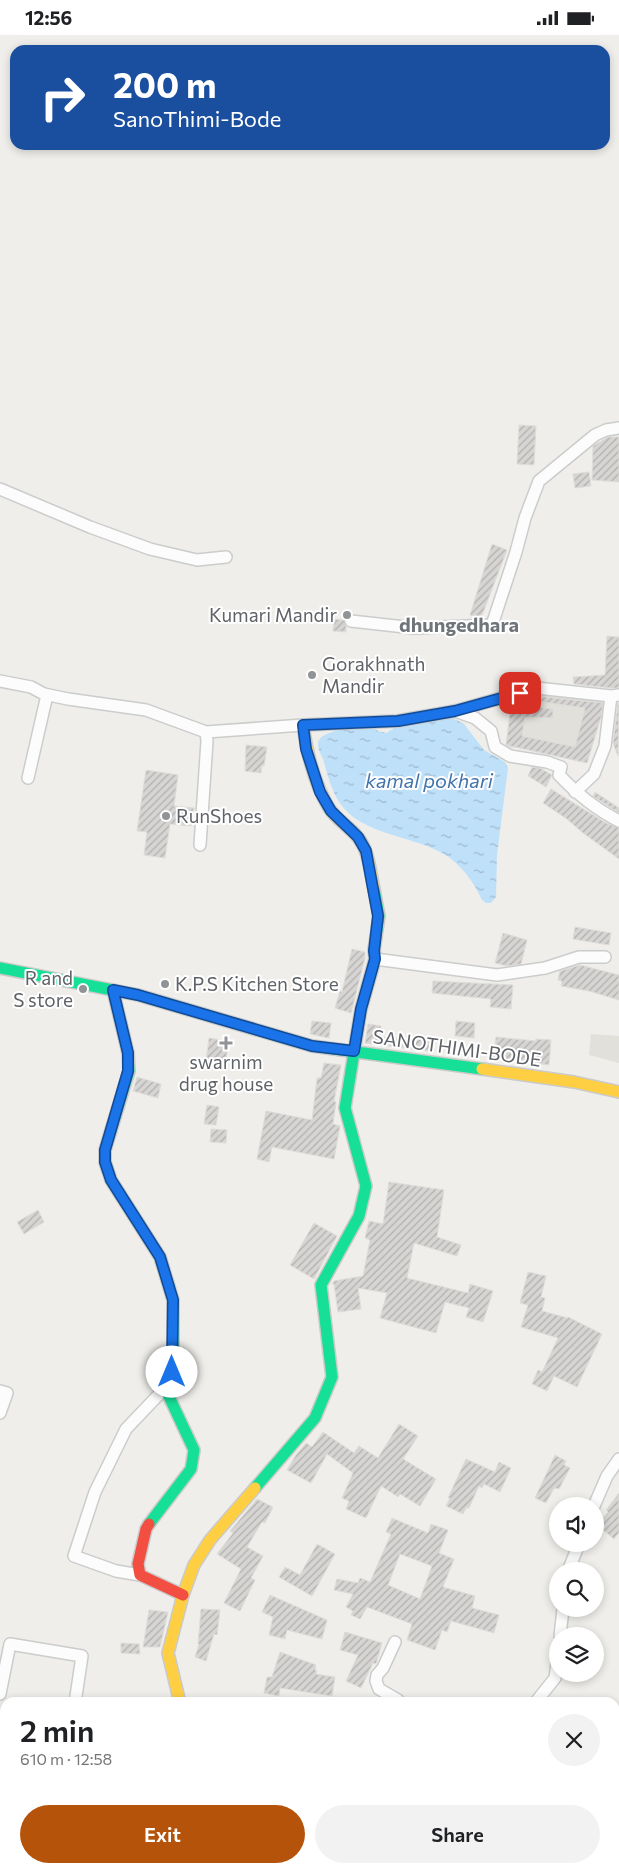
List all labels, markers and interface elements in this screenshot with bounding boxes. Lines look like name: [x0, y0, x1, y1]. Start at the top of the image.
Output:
text: 12:56: [25, 6, 72, 29]
text: 200 m: [113, 62, 216, 105]
icon: right: [30, 65, 95, 130]
text: SanoThimi-Bode: [113, 105, 281, 132]
place label: Kumari Mandir: [209, 603, 337, 626]
marker: Kumari Mandir: [341, 609, 353, 621]
district label: dhungedhara: [399, 612, 519, 636]
place label: Gorakhnath Mandir: [322, 652, 425, 697]
marker: Gorakhnath Mandir: [306, 669, 318, 681]
pin: [499, 672, 541, 714]
icon: arrive: [506, 679, 534, 707]
water label: kamal pokhari: [365, 768, 494, 792]
place label: RunShoes: [176, 804, 262, 827]
marker: RunShoes: [160, 810, 172, 822]
place label: R and S store: [13, 966, 73, 1011]
place label: K.P.S Kitchen Store: [175, 972, 339, 995]
marker: K.P.S Kitchen Store: [159, 978, 171, 990]
marker: R and S store: [77, 983, 89, 995]
street label: SANOTHIMI-BODE: [371, 1024, 543, 1071]
marker: swarnim drug house: [220, 1037, 232, 1049]
place label: swarnim drug house: [179, 1050, 273, 1095]
position arrow: [145, 1345, 197, 1397]
map controls: [549, 1497, 604, 1682]
button: sound: [549, 1497, 604, 1552]
button: search: [549, 1562, 604, 1617]
button: layers: [549, 1627, 604, 1682]
text: 2 min: [20, 1711, 94, 1748]
button: close: [548, 1714, 600, 1766]
text: 610 m · 12:58: [20, 1749, 112, 1768]
button: Exit: [20, 1805, 305, 1863]
button: Share: [315, 1805, 600, 1863]

